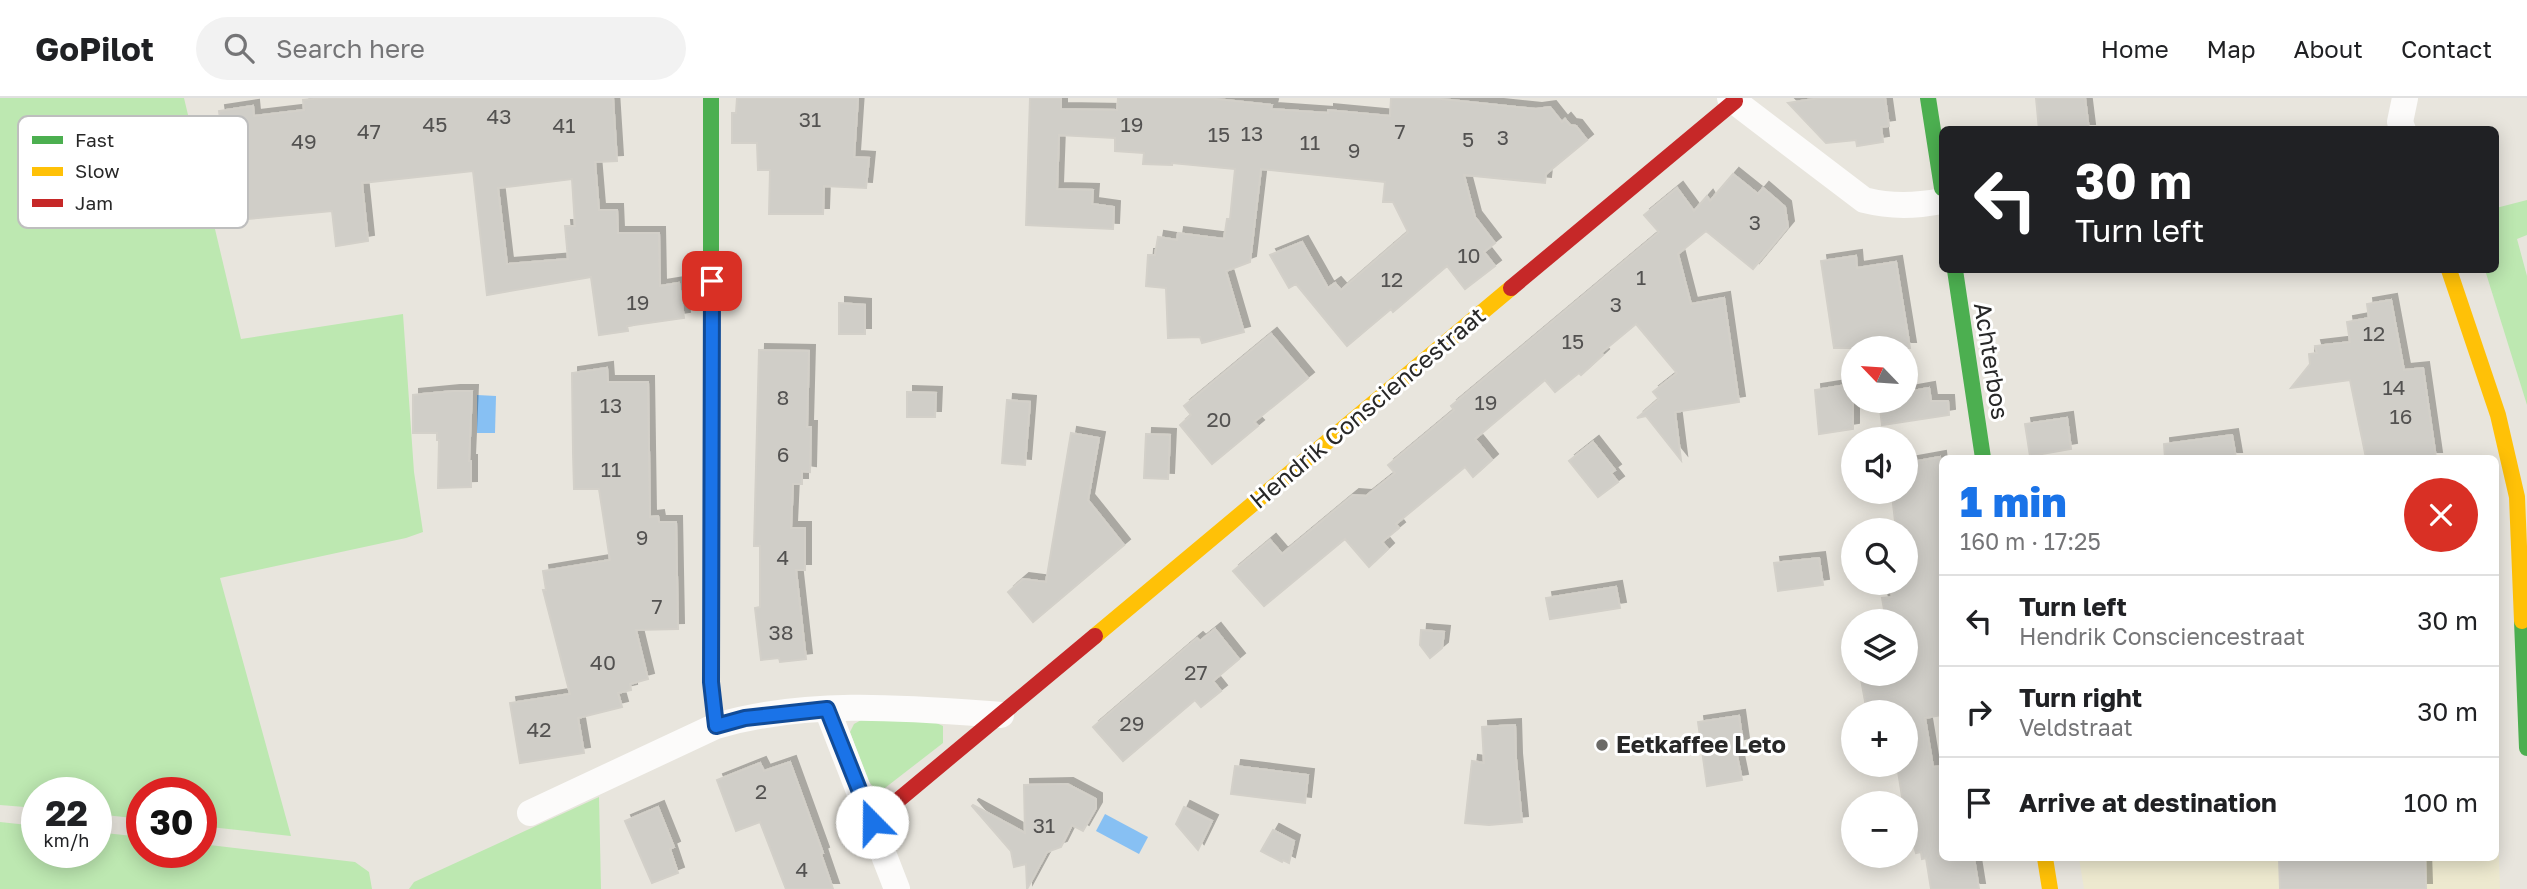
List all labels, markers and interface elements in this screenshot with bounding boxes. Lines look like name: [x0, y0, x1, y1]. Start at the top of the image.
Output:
search box: [196, 17, 686, 80]
text: GoPilot: [35, 29, 154, 68]
icon: search: [220, 29, 258, 67]
text: Search here: [276, 33, 425, 64]
text: Home: [2101, 34, 2169, 63]
text: Map: [2207, 34, 2256, 63]
text: About: [2294, 34, 2363, 63]
text: Contact: [2401, 34, 2492, 63]
house number: 43: [486, 103, 512, 129]
house number: 31: [799, 106, 821, 132]
house number: 45: [423, 111, 448, 137]
house number: 19: [1121, 111, 1143, 137]
house number: 41: [553, 112, 576, 138]
legend: [18, 116, 248, 228]
house number: 47: [357, 118, 381, 144]
house number: 7: [1394, 118, 1406, 144]
house number: 13: [1241, 120, 1263, 146]
house number: 15: [1208, 121, 1230, 147]
house number: 3: [1497, 124, 1509, 150]
house number: 5: [1462, 126, 1474, 152]
text: Fast: [75, 128, 114, 151]
house number: 49: [291, 128, 317, 154]
house number: 11: [1300, 129, 1320, 155]
house number: 9: [1348, 137, 1360, 163]
text: 30 m: [2075, 151, 2192, 210]
icon: left: [1960, 154, 2051, 245]
text: Slow: [75, 159, 120, 182]
text: Jam: [75, 191, 113, 214]
house number: 3: [1749, 209, 1761, 235]
text: Turn left: [2075, 211, 2204, 249]
house number: 10: [1457, 242, 1481, 268]
pin: [682, 251, 742, 311]
icon: arrive: [693, 262, 731, 300]
house number: 1: [1636, 264, 1646, 290]
house number: 12: [1381, 266, 1403, 292]
house number: 19: [627, 289, 649, 315]
house number: 3: [1610, 291, 1622, 317]
street label: Hendrik Consciencestraat: [1243, 300, 1491, 514]
street label: Achterbos: [1969, 300, 2016, 421]
house number: 12: [2363, 320, 2385, 346]
house number: 15: [1562, 328, 1584, 354]
north arrow: [1841, 336, 1918, 413]
map controls: [1841, 336, 1918, 868]
house number: 14: [2383, 374, 2406, 400]
house number: 8: [777, 384, 789, 410]
house number: 19: [1475, 389, 1497, 415]
house number: 13: [600, 392, 622, 418]
house number: 16: [2390, 403, 2412, 429]
house number: 20: [1206, 406, 1232, 432]
button: sound: [1841, 427, 1918, 504]
house number: 6: [777, 441, 789, 467]
house number: 11: [601, 456, 621, 482]
text: 1 min: [1960, 476, 2067, 526]
button: close: [2404, 478, 2478, 552]
button: search: [1841, 518, 1918, 595]
house number: 9: [636, 524, 648, 550]
text: 160 m · 17:25: [1960, 527, 2101, 555]
house number: 4: [777, 544, 789, 570]
text: Turn left: [2019, 591, 2127, 622]
house number: 7: [651, 593, 663, 619]
icon: left: [1960, 602, 1998, 640]
text: 30 m: [2417, 605, 2478, 636]
button: layers: [1841, 609, 1918, 686]
house number: 38: [768, 619, 794, 645]
text: Hendrik Consciencestraat: [2019, 622, 2305, 650]
house number: 40: [590, 649, 616, 675]
house number: 27: [1184, 659, 1208, 685]
text: Turn right: [2019, 682, 2142, 713]
icon: right: [1960, 693, 1998, 731]
text: 30 m: [2417, 696, 2478, 727]
button: +: [1841, 700, 1918, 777]
house number: 29: [1120, 710, 1144, 736]
text: Veldstraat: [2019, 713, 2133, 741]
house number: 42: [527, 716, 552, 742]
place label: Eetkaffee Leto: [1616, 729, 1786, 758]
marker: Eetkaffee Leto: [1594, 737, 1610, 753]
speed limit sign: 30: [126, 777, 217, 868]
house number: 2: [755, 778, 767, 804]
icon: arrive: [1960, 784, 1998, 822]
position arrow: [835, 785, 909, 859]
text: Arrive at destination: [2019, 787, 2277, 818]
text: 100 m: [2404, 787, 2478, 818]
button: −: [1841, 791, 1918, 868]
text: 22: [45, 792, 88, 834]
house number: 31: [1033, 812, 1055, 838]
text: km/h: [44, 829, 89, 851]
house number: 4: [796, 856, 808, 882]

